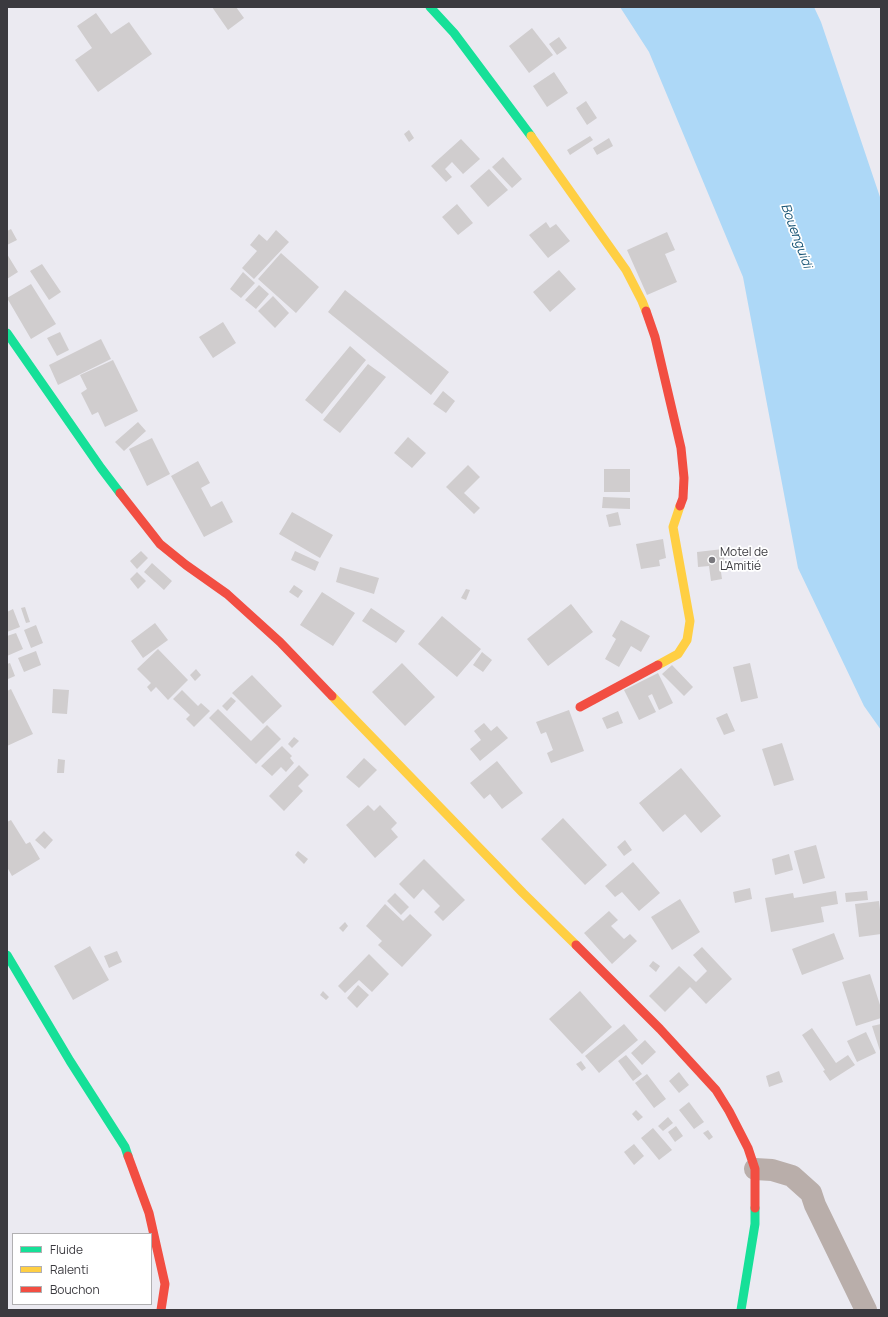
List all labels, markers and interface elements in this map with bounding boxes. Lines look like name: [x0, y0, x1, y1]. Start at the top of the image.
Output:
water label: Bouenguidi: [777, 202, 815, 270]
place label: Motel de L'Amitié: [720, 546, 768, 574]
marker: Motel de L'Amitié: [707, 555, 717, 565]
legend: [12, 1233, 152, 1305]
text: Fluide: [50, 1241, 83, 1258]
text: Ralenti: [50, 1261, 89, 1278]
text: Bouchon: [50, 1281, 100, 1298]

